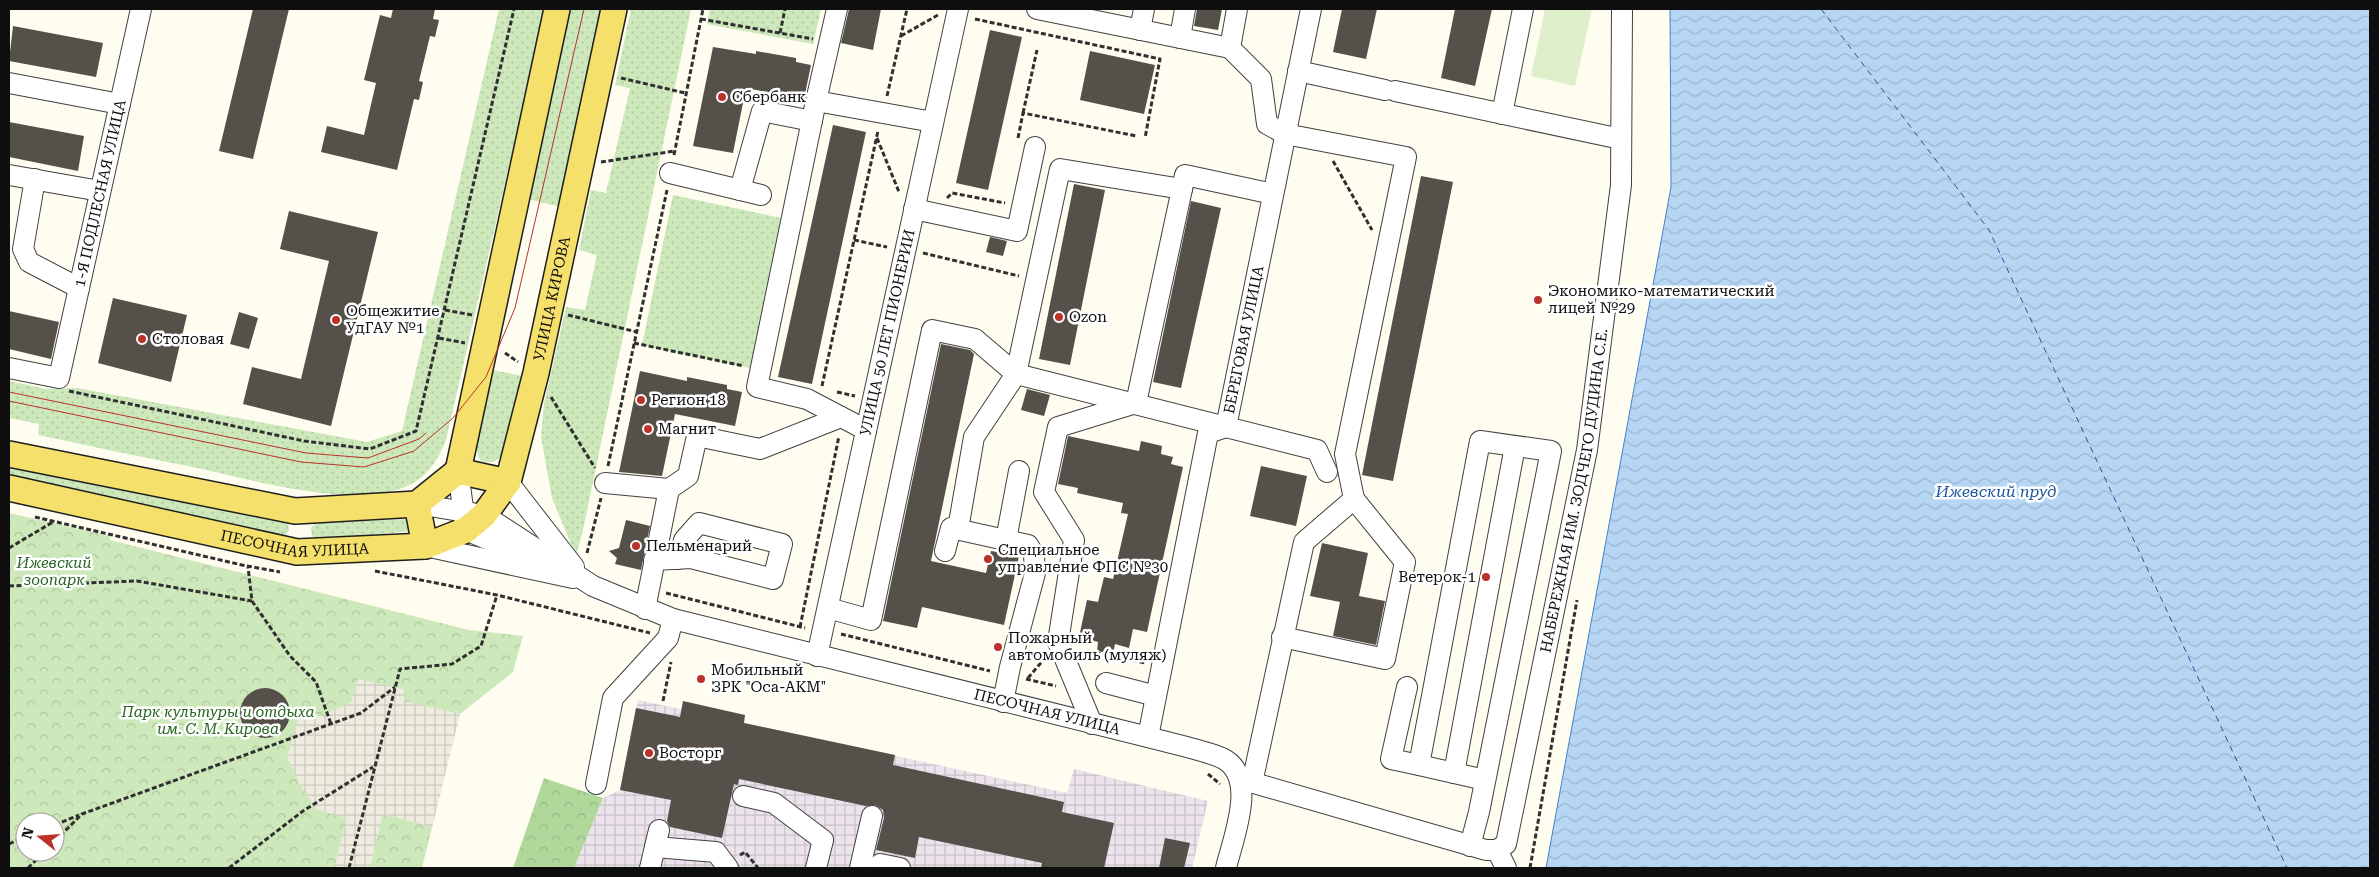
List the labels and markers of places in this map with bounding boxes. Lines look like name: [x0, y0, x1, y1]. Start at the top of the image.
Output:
place label: Сбербанк: [732, 88, 807, 106]
marker: Сбербанк: [716, 91, 728, 103]
place label: Экономико-математический лицей №29: [1548, 282, 1775, 317]
marker: Экономико-математический лицей №29: [1532, 294, 1544, 306]
place label: Общежитие УдГАУ №1: [346, 302, 440, 337]
place label: Ozon: [1069, 308, 1107, 326]
marker: Ozon: [1053, 311, 1065, 323]
marker: Общежитие УдГАУ №1: [330, 314, 342, 326]
place label: Столовая: [152, 330, 224, 348]
marker: Столовая: [136, 333, 148, 345]
place label: Регион 18: [651, 391, 726, 409]
marker: Регион 18: [635, 394, 647, 406]
place label: Магнит: [658, 420, 716, 438]
marker: Магнит: [642, 423, 654, 435]
place label: Пельменарий: [646, 537, 752, 555]
marker: Пельменарий: [630, 540, 642, 552]
place label: Специальное управление ФПС №30: [998, 541, 1168, 576]
marker: Специальное управление ФПС №30: [982, 553, 994, 565]
place label: Ветерок-1: [1398, 568, 1476, 586]
marker: Ветерок-1: [1480, 571, 1492, 583]
place label: Пожарный автомобиль (муляж): [1008, 629, 1166, 664]
marker: Пожарный автомобиль (муляж): [992, 641, 1004, 653]
place label: Мобильный ЗРК "Оса-АКМ": [711, 661, 826, 696]
marker: Мобильный ЗРК "Оса-АКМ": [695, 673, 707, 685]
place label: Восторг: [659, 744, 722, 762]
marker: Восторг: [643, 747, 655, 759]

